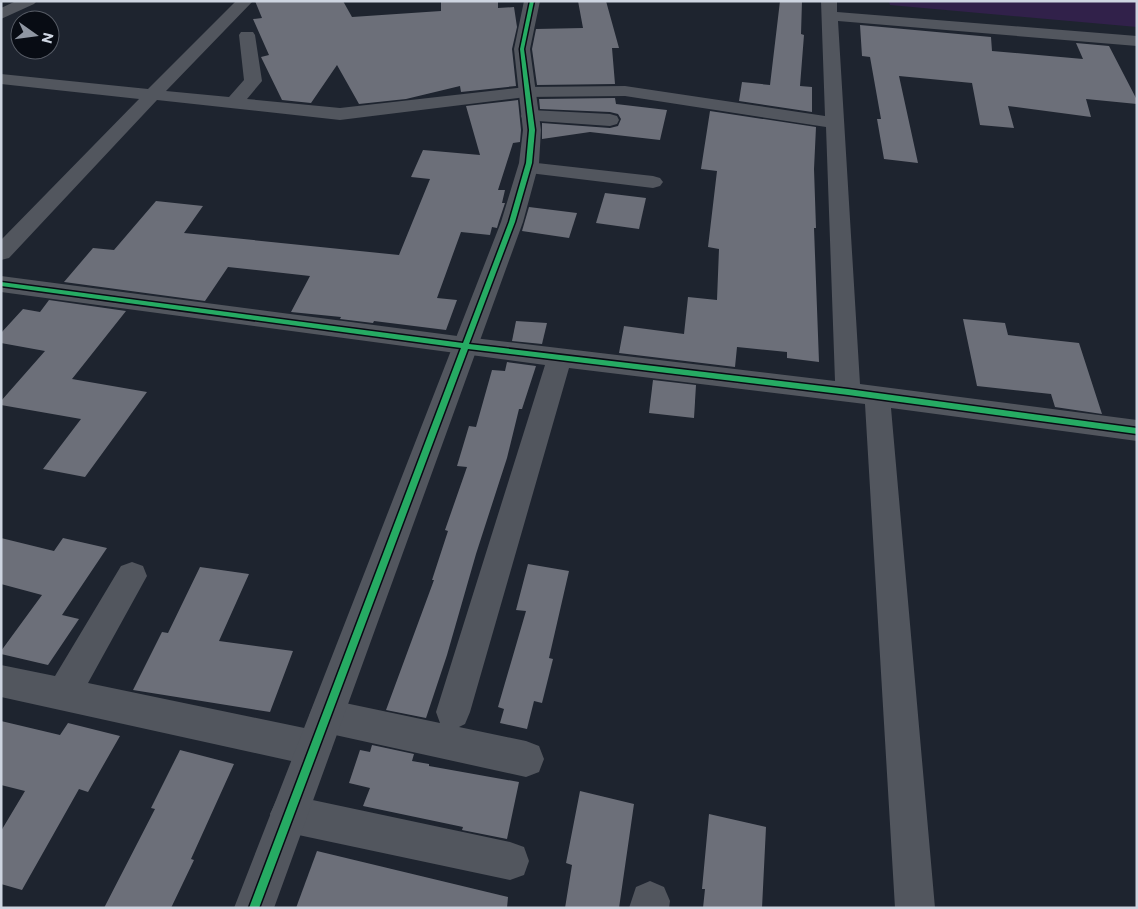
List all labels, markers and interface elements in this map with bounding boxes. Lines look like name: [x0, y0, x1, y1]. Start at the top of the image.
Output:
north arrow: [10, 10, 60, 60]
text: N: [39, 31, 58, 45]

